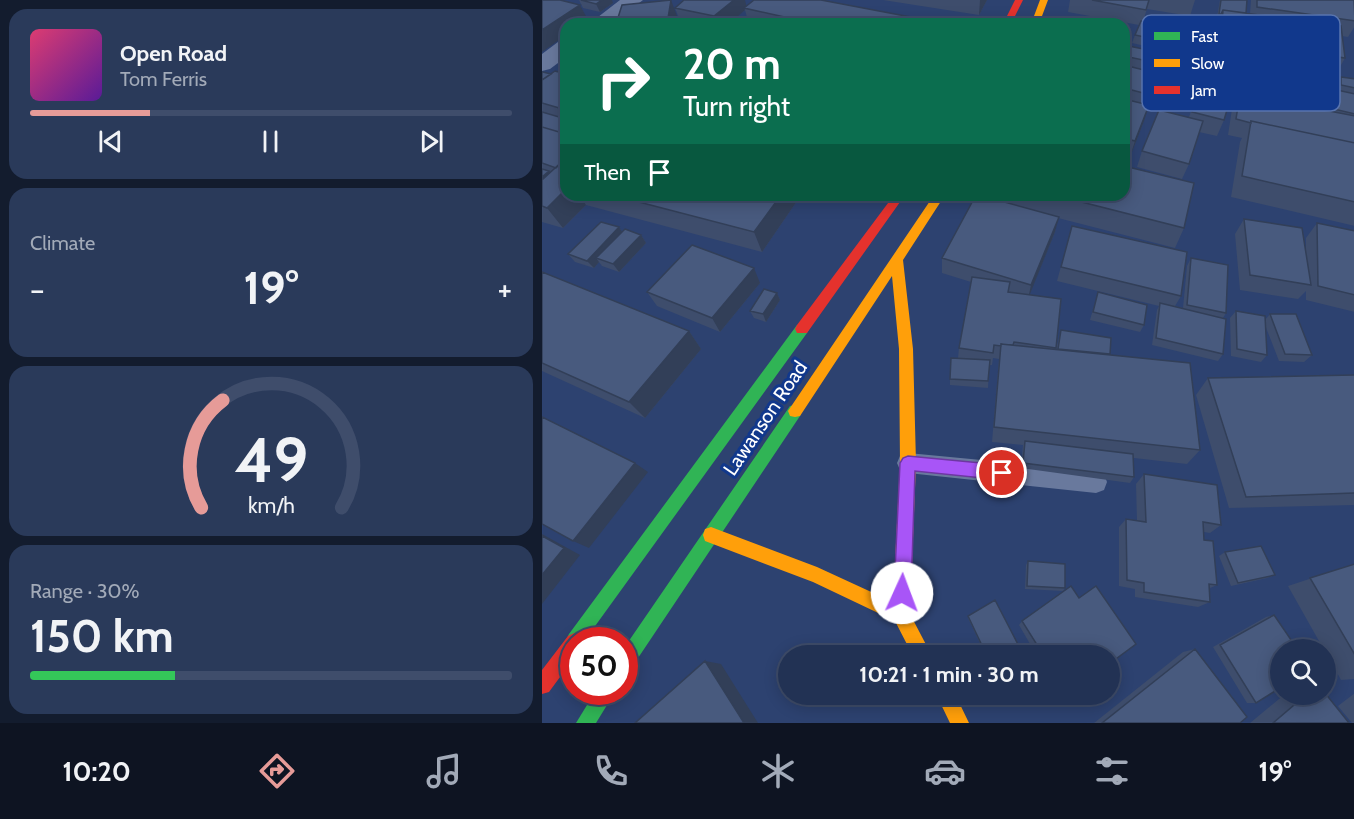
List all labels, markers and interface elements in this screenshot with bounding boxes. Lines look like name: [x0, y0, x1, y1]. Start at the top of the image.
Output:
legend: [1142, 15, 1340, 111]
text: Fast: [1191, 27, 1219, 46]
text: 20 m: [683, 38, 781, 90]
text: Open Road: [120, 40, 227, 67]
icon: right: [584, 42, 662, 120]
text: Slow: [1191, 54, 1225, 73]
text: Tom Ferris: [120, 67, 207, 91]
text: Jam: [1190, 81, 1217, 100]
text: Turn right: [683, 90, 790, 123]
icon: previous: [94, 125, 127, 158]
icon: pause: [254, 125, 287, 158]
icon: next: [415, 125, 448, 158]
icon: arrive: [643, 156, 676, 189]
text: Then: [584, 159, 631, 186]
text: Climate: [30, 231, 95, 255]
text: 19°: [244, 261, 298, 315]
text: −: [30, 269, 45, 309]
text: +: [497, 269, 512, 309]
street label: Lawanson Road: [718, 356, 812, 480]
text: 49: [234, 422, 308, 498]
pin: [976, 447, 1027, 498]
icon: arrive: [985, 456, 1018, 489]
text: km/h: [248, 492, 294, 518]
position arrow: [870, 561, 934, 625]
text: Range · 30%: [30, 579, 139, 603]
text: 150 km: [30, 609, 174, 663]
speed limit sign: 50: [560, 627, 638, 705]
map controls: [1270, 639, 1336, 705]
button: search: [1270, 639, 1336, 705]
text: 10:21 · 1 min · 30 m: [859, 661, 1039, 688]
icon: directions: [256, 750, 298, 792]
icon: music: [423, 750, 465, 792]
icon: phone: [590, 750, 632, 792]
icon: climate: [757, 750, 799, 792]
icon: car: [924, 750, 966, 792]
icon: filters: [1091, 750, 1133, 792]
text: 10:20: [63, 755, 131, 788]
text: 19°: [1258, 755, 1291, 788]

